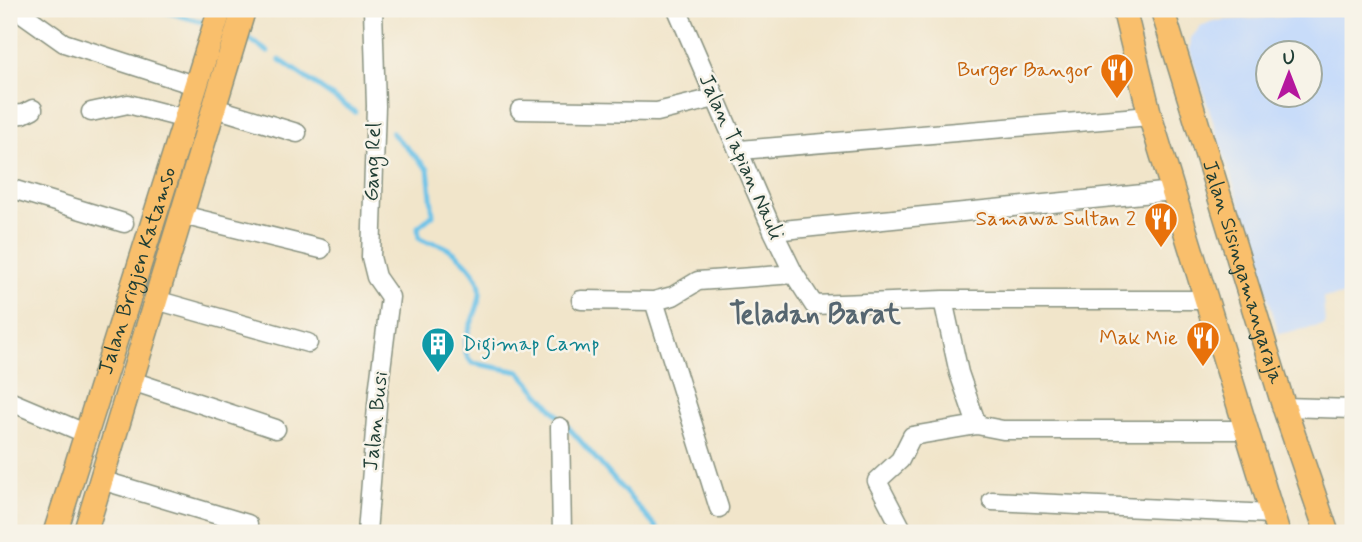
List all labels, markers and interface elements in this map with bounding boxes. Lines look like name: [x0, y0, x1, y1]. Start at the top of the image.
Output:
north arrow: [1254, 38, 1324, 108]
text: U: [1283, 46, 1295, 71]
restaurant icon: Burger Bangor: [1098, 51, 1136, 100]
place label: Burger Bangor: [957, 56, 1092, 85]
street label: Jalan Tapian Nauli: [692, 70, 790, 244]
street label: Gang Rel: [358, 122, 389, 202]
street label: Jalan Sisingamangaraja: [1195, 157, 1290, 388]
street label: Jalan Brigjen Katamso: [92, 164, 183, 378]
restaurant icon: Samawa Sultan 2: [1142, 200, 1180, 249]
place label: Samawa Sultan 2: [976, 205, 1136, 233]
district label: Teladan Barat: [729, 297, 901, 334]
restaurant icon: Mak Mie: [1184, 319, 1222, 368]
place label: Mak Mie: [1099, 324, 1178, 352]
building icon: Digimap Camp: [419, 325, 457, 374]
place label: Digimap Camp: [462, 330, 600, 360]
street label: Jalan Busi: [357, 370, 395, 472]

